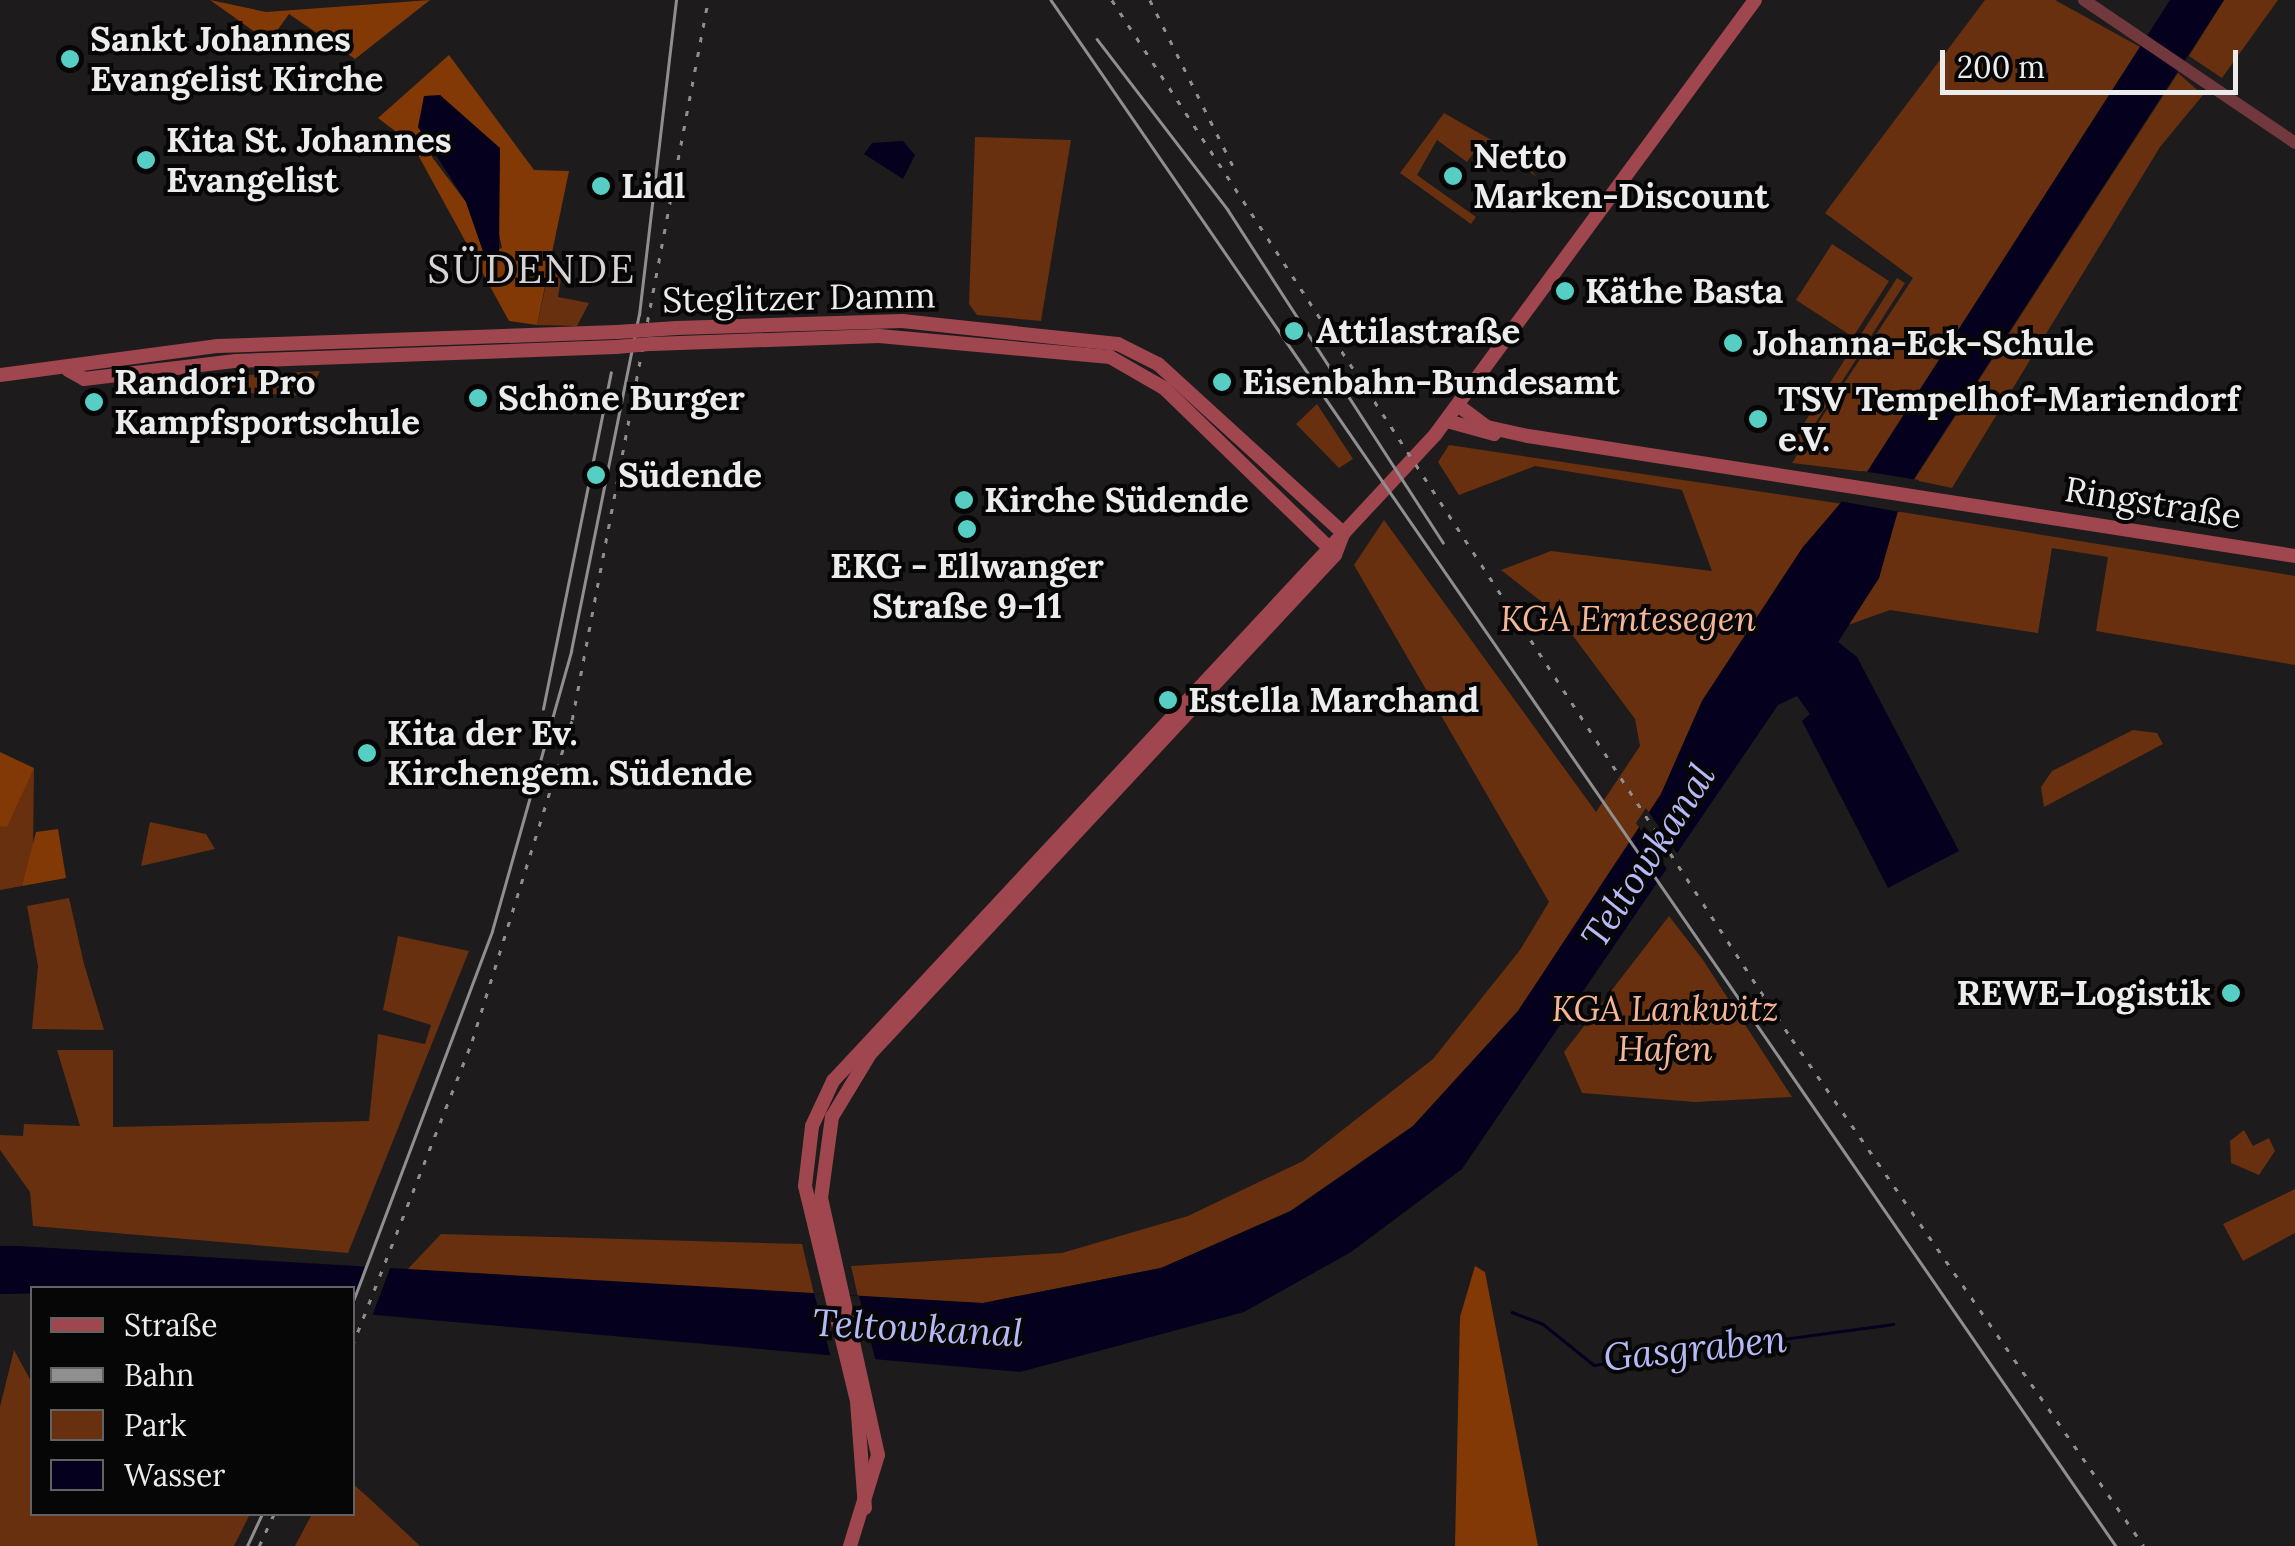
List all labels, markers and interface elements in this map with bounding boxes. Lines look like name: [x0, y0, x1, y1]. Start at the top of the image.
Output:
place label: Sankt Johannes Evangelist Kirche: [90, 18, 383, 100]
scale bar: [1945, 30, 2242, 92]
marker: Sankt Johannes Evangelist Kirche: [59, 48, 81, 70]
text: 200 m: [1957, 48, 2045, 86]
place label: Kita St. Johannes Evangelist: [166, 119, 452, 201]
place label: Netto Marken-Discount: [1473, 135, 1769, 217]
marker: Kita St. Johannes Evangelist: [135, 149, 157, 171]
place label: Lidl: [621, 165, 685, 207]
marker: Netto Marken-Discount: [1442, 165, 1464, 187]
marker: Lidl: [590, 175, 612, 197]
district label: SÜDENDE: [427, 245, 637, 293]
place label: Käthe Basta: [1585, 270, 1783, 312]
street label: Steglitzer Damm: [662, 275, 936, 321]
marker: Käthe Basta: [1554, 280, 1576, 302]
place label: Attilastraße: [1316, 310, 1520, 352]
marker: Attilastraße: [1281, 318, 1307, 344]
place label: Johanna-Eck-Schule: [1753, 322, 2094, 364]
marker: Johanna-Eck-Schule: [1722, 332, 1744, 354]
place label: Randori Pro Kampfsportschule: [114, 361, 420, 443]
place label: Eisenbahn-Bundesamt: [1242, 361, 1619, 403]
marker: Eisenbahn-Bundesamt: [1211, 371, 1233, 393]
place label: Schöne Burger: [498, 377, 745, 419]
place label: TSV Tempelhof-Mariendorf e.V.: [1778, 378, 2239, 460]
marker: Schöne Burger: [467, 387, 489, 409]
marker: Randori Pro Kampfsportschule: [83, 391, 105, 413]
marker: TSV Tempelhof-Mariendorf e.V.: [1747, 408, 1769, 430]
place label: Südende: [618, 454, 762, 496]
marker: Südende: [583, 462, 609, 488]
street label: Ringstraße: [2062, 468, 2244, 538]
place label: Kirche Südende: [984, 479, 1249, 521]
marker: Kirche Südende: [953, 489, 975, 511]
marker: EKG - Ellwanger Straße 9-11: [956, 518, 978, 540]
place label: EKG - Ellwanger Straße 9-11: [830, 545, 1104, 627]
park label: KGA Erntesegen: [1500, 598, 1756, 640]
place label: Estella Marchand: [1188, 679, 1479, 721]
marker: Estella Marchand: [1157, 689, 1179, 711]
place label: Kita der Ev. Kirchengem. Südende: [387, 712, 753, 794]
marker: Kita der Ev. Kirchengem. Südende: [356, 742, 378, 764]
water label: Teltowkanal: [1571, 755, 1725, 957]
place label: REWE-Logistik: [1957, 972, 2211, 1014]
marker: REWE-Logistik: [2220, 982, 2242, 1004]
park label: KGA Lankwitz Hafen: [1551, 988, 1779, 1070]
legend: [30, 1286, 355, 1516]
water label: Teltowkanal: [812, 1300, 1024, 1356]
text: Straße: [124, 1306, 217, 1344]
water label: Gasgraben: [1601, 1316, 1789, 1380]
text: Bahn: [124, 1356, 194, 1394]
text: Park: [124, 1406, 186, 1444]
text: Wasser: [124, 1456, 225, 1494]

